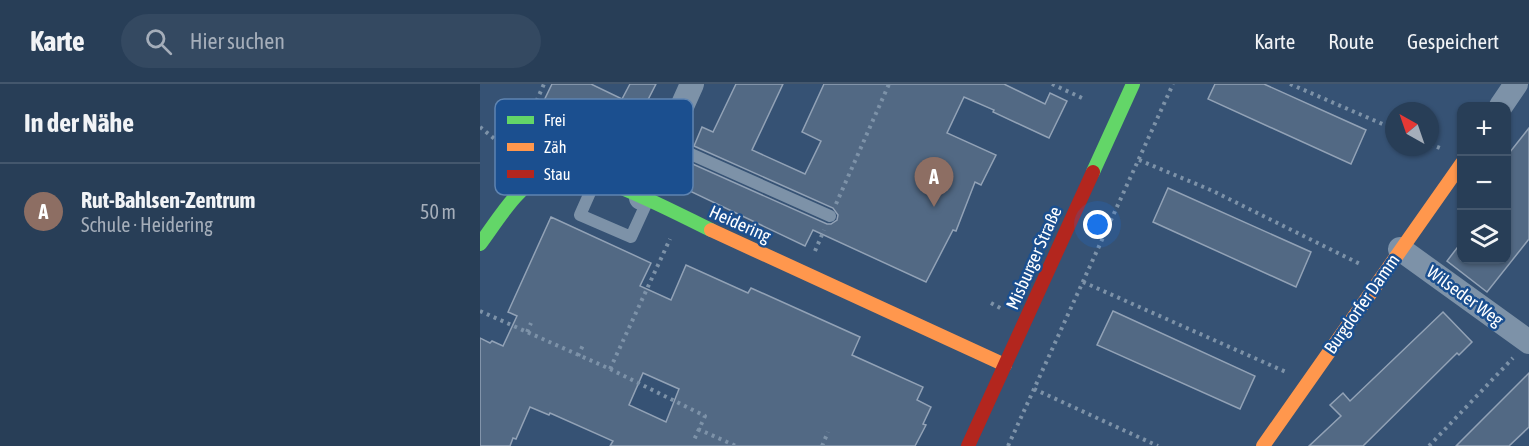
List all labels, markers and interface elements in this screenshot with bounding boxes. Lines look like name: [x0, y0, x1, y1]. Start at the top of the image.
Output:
search box: [121, 14, 541, 68]
text: Karte: [30, 25, 85, 57]
icon: search: [142, 25, 175, 58]
text: Hier suchen: [190, 28, 285, 54]
text: Karte: [1254, 29, 1295, 53]
text: Route: [1328, 29, 1374, 53]
text: Gespeichert: [1407, 29, 1499, 53]
legend: [495, 99, 693, 195]
north arrow: [1385, 102, 1439, 156]
map controls: [1457, 102, 1511, 264]
button: +: [1457, 102, 1511, 156]
text: In der Nähe: [24, 108, 134, 138]
text: Frei: [544, 111, 566, 129]
text: Zäh: [544, 138, 566, 156]
button: −: [1457, 156, 1511, 210]
pin: A: [914, 158, 954, 207]
text: Stau: [544, 165, 571, 183]
text: Rut-Bahlsen-Zentrum: [81, 187, 255, 213]
text: A: [39, 200, 48, 223]
text: 50 m: [420, 200, 456, 223]
street label: Heidering: [706, 201, 775, 247]
street label: Misburger Straße: [1001, 203, 1066, 313]
your location: [1083, 210, 1112, 239]
button: layers: [1457, 210, 1511, 264]
text: Schule · Heidering: [81, 213, 213, 236]
street label: Burgdorfer Damm: [1319, 250, 1404, 358]
street label: Wilseder Weg: [1423, 261, 1508, 330]

